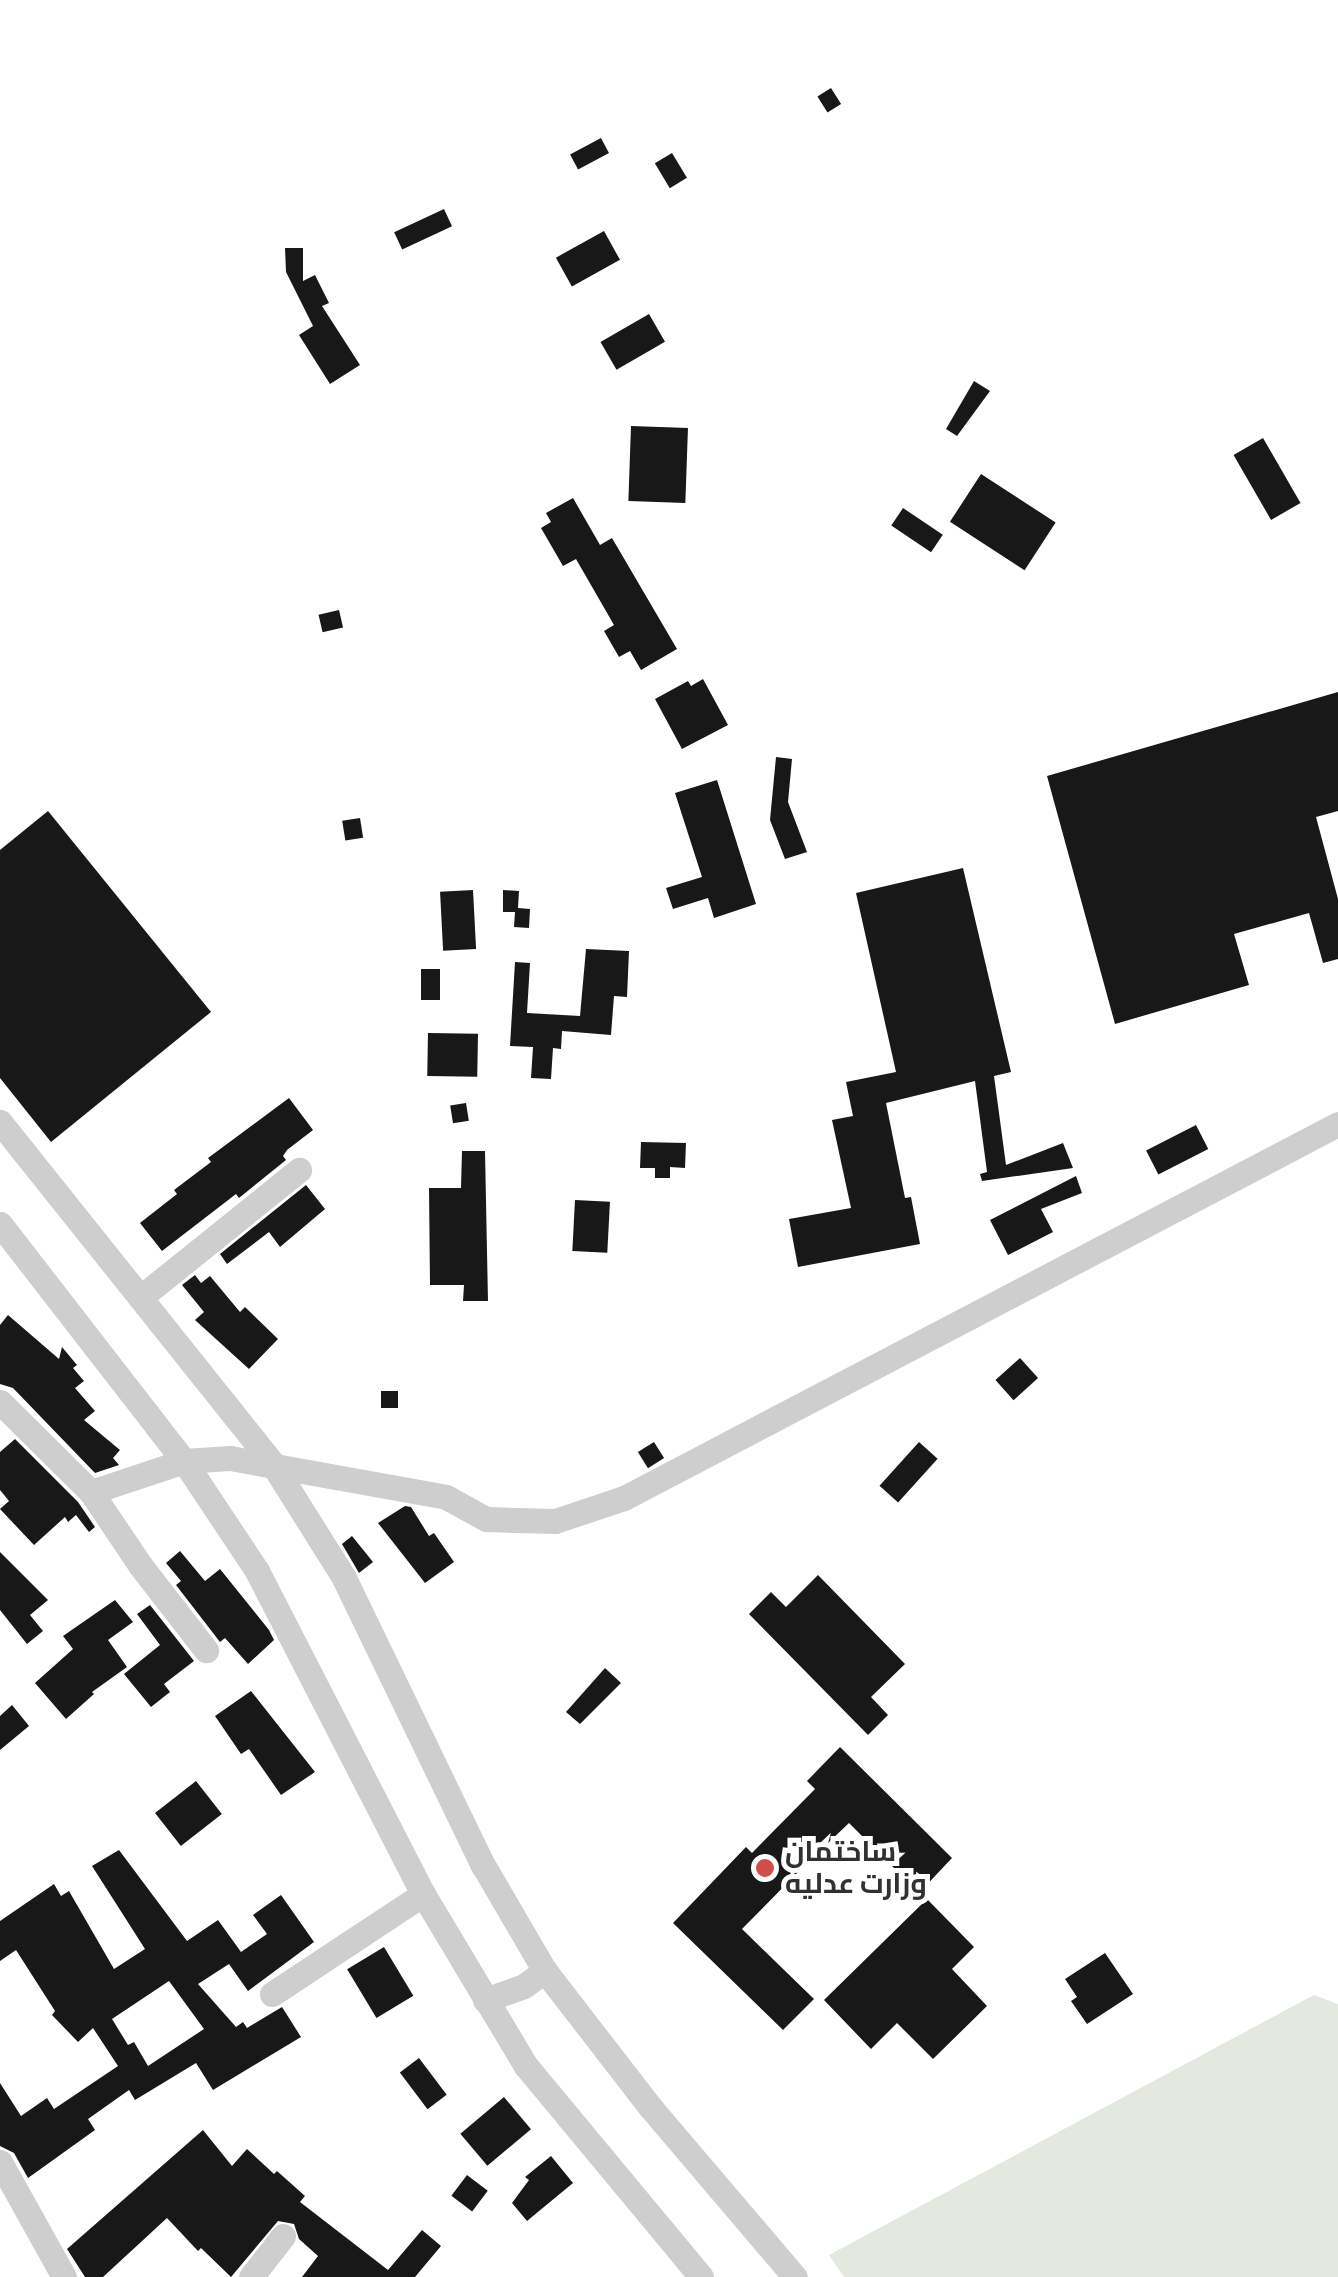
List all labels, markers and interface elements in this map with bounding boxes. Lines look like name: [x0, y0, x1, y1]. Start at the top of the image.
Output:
place label: ساختمان وزارت عدلیه: [785, 1835, 927, 1901]
marker: ساختمان وزارت عدلیه: [754, 1857, 776, 1879]

